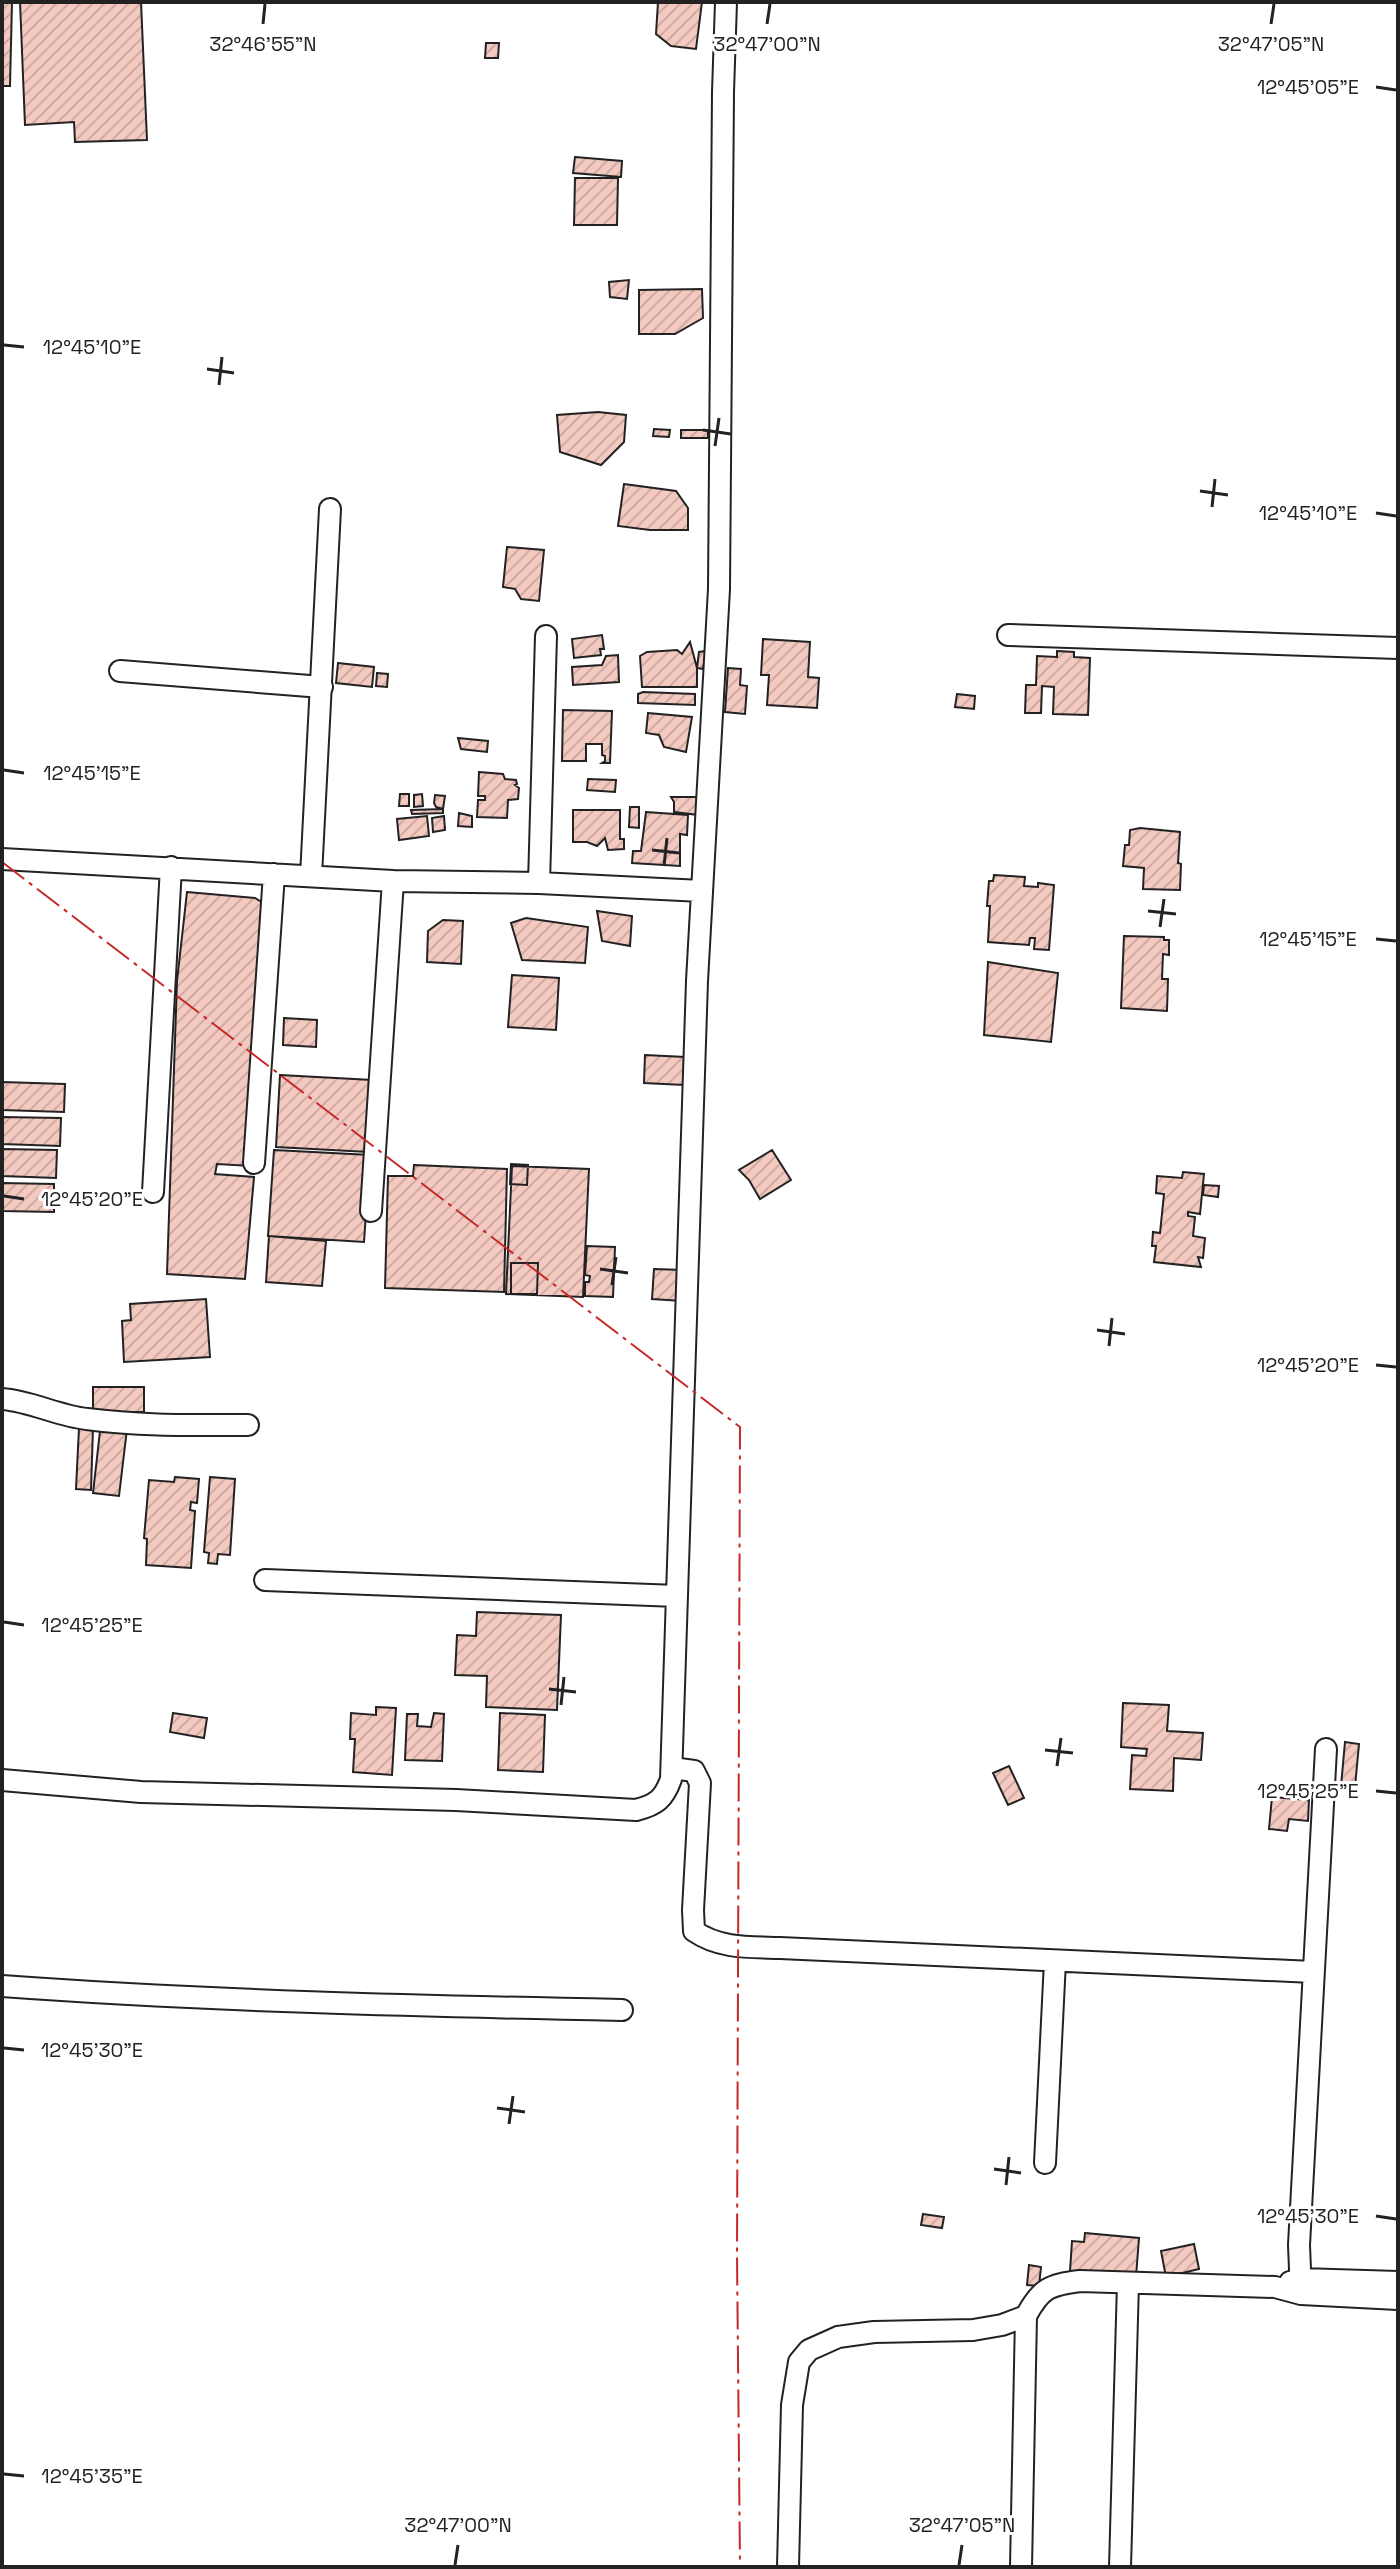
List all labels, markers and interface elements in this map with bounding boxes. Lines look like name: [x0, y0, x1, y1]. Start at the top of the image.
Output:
text: 32°46'55"N: [209, 31, 317, 57]
text: 32°47'00"N: [713, 31, 821, 57]
text: 32°47'05"N: [1218, 31, 1324, 57]
text: 12°45'05"E: [1257, 74, 1359, 100]
text: 12°45'10"E: [43, 334, 141, 360]
text: 12°45'10"E: [1259, 500, 1357, 526]
text: 12°45'15"E: [43, 760, 141, 786]
text: 12°45'15"E: [1259, 926, 1357, 952]
text: 12°45'20"E: [41, 1186, 143, 1212]
text: 12°45'20"E: [1257, 1352, 1359, 1378]
text: 12°45'25"E: [41, 1612, 143, 1638]
text: 12°45'25"E: [1257, 1778, 1359, 1804]
text: 12°45'30"E: [41, 2037, 143, 2063]
text: 12°45'30"E: [1257, 2203, 1359, 2229]
text: 12°45'35"E: [41, 2463, 143, 2489]
text: 32°47'00"N: [404, 2512, 512, 2538]
text: 32°47'05"N: [909, 2512, 1015, 2538]

